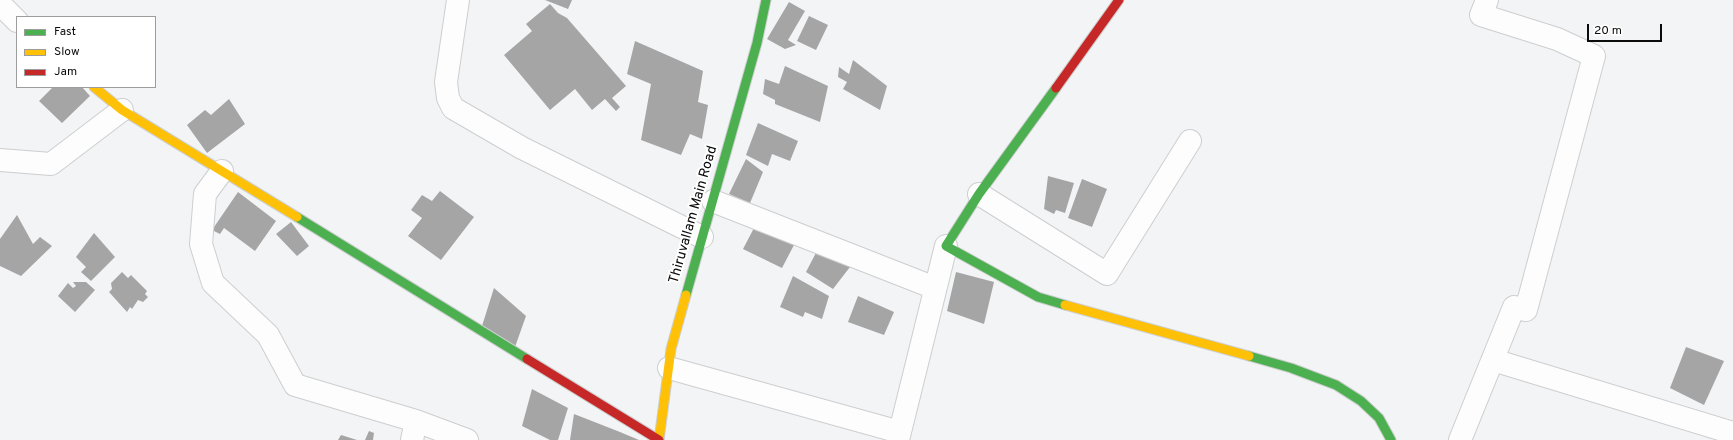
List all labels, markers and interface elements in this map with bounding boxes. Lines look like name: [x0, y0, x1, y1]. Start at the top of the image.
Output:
legend: [16, 16, 156, 88]
scale bar: [1589, 16, 1664, 42]
text: 20 m: [1594, 23, 1622, 39]
text: Fast: [54, 24, 76, 40]
text: Slow: [54, 44, 80, 60]
text: Jam: [54, 64, 77, 80]
street label: Thiruvallam Main Road: [666, 144, 722, 286]

